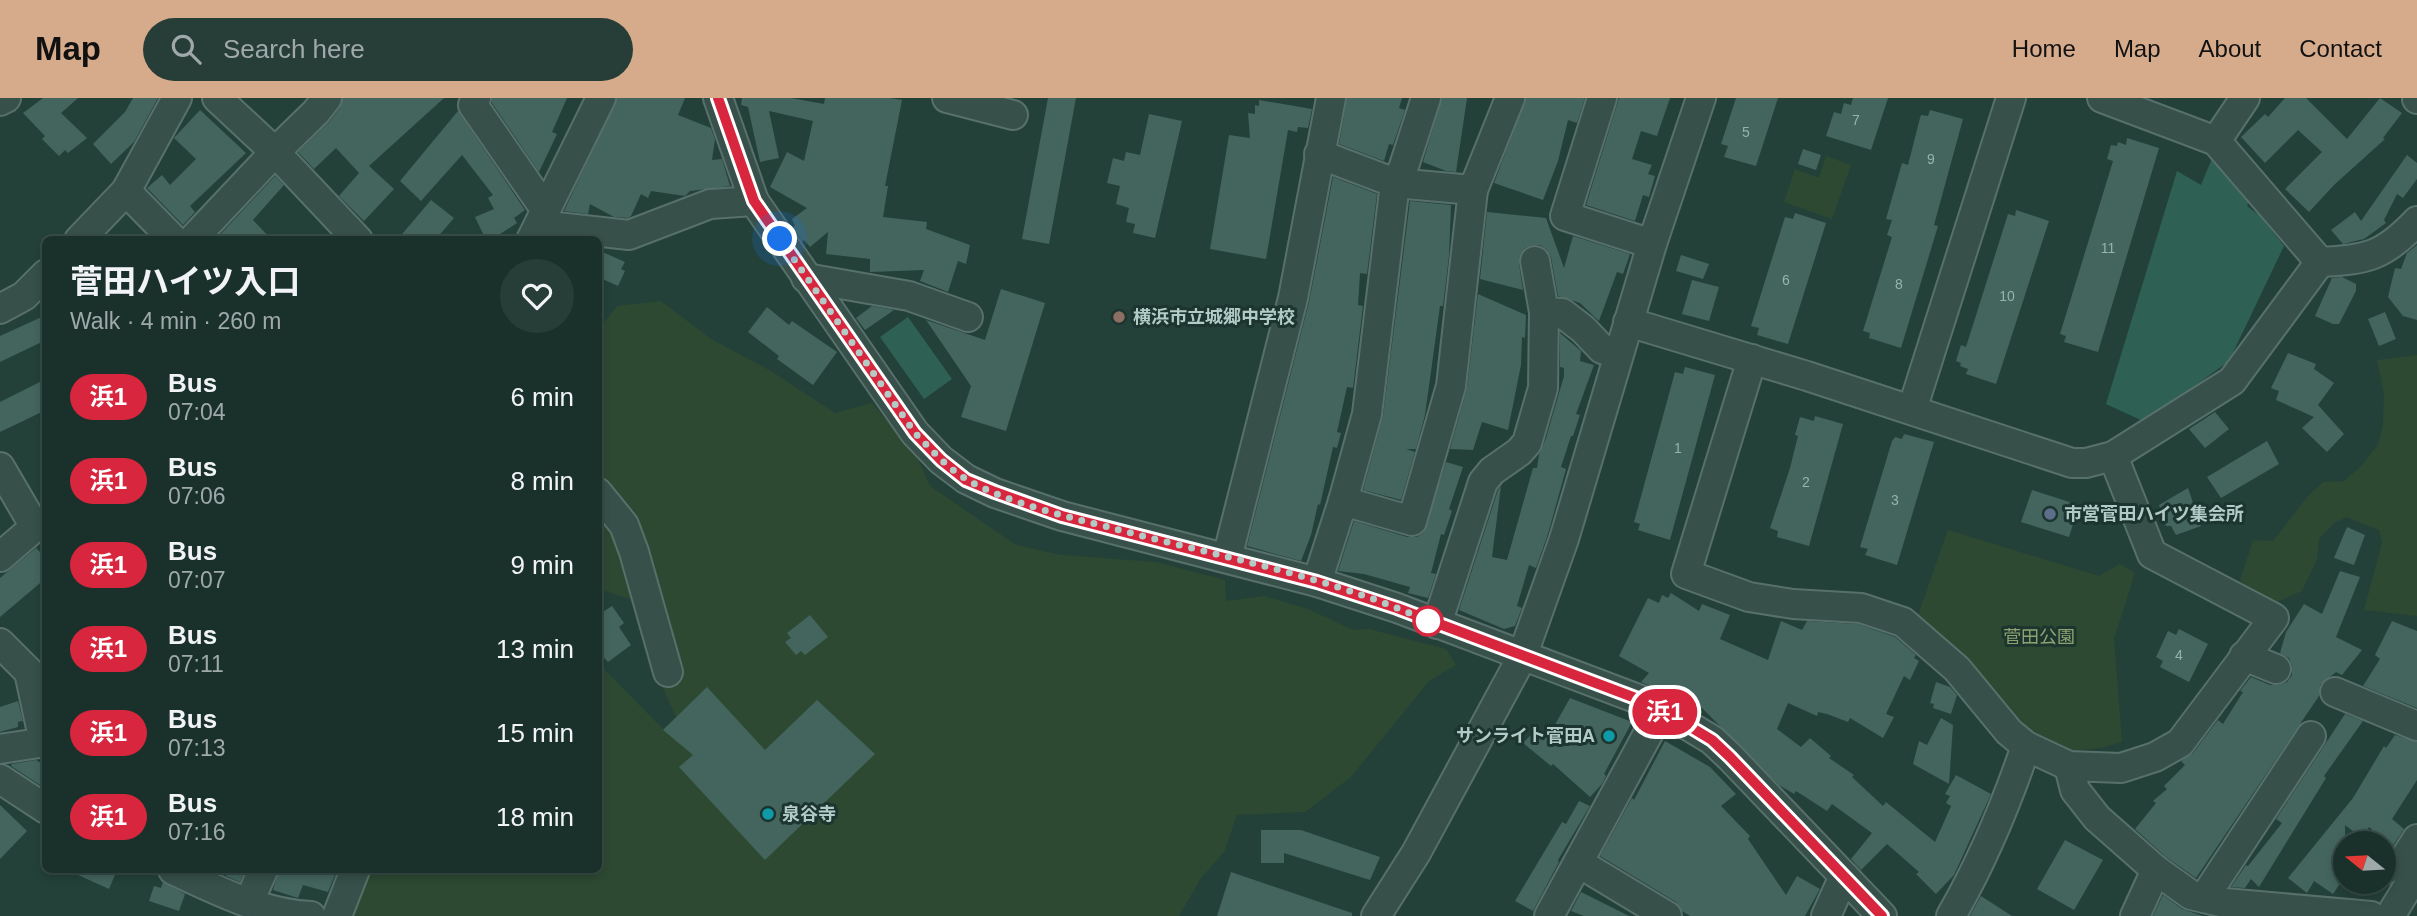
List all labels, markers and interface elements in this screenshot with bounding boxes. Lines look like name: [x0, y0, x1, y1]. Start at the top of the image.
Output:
search box: [143, 18, 633, 81]
text: Map: [35, 30, 101, 67]
icon: search: [167, 30, 205, 68]
text: Search here: [223, 34, 365, 64]
text: Home: [2012, 35, 2076, 62]
text: Map: [2114, 35, 2161, 62]
text: About: [2199, 35, 2261, 62]
text: Contact: [2299, 35, 2382, 62]
house number: 7: [1852, 112, 1860, 128]
house number: 5: [1742, 124, 1750, 140]
house number: 9: [1927, 151, 1935, 167]
your location: [762, 221, 797, 256]
house number: 11: [2101, 240, 2115, 256]
button: heart: [500, 259, 574, 333]
text: 菅田ハイツ入口: [70, 263, 300, 300]
house number: 6: [1782, 272, 1790, 288]
house number: 8: [1895, 276, 1903, 292]
house number: 10: [1999, 288, 2015, 304]
place label: 横浜市立城郷中学校: [1133, 307, 1295, 327]
text: Walk · 4 min · 260 m: [70, 308, 281, 334]
marker: 横浜市立城郷中学校: [1111, 309, 1127, 325]
text: Bus: [168, 368, 217, 398]
text: 6 min: [510, 382, 574, 412]
text: 浜1: [90, 383, 127, 410]
text: 07:04: [168, 399, 226, 425]
house number: 1: [1674, 440, 1682, 456]
text: Bus: [168, 452, 217, 482]
text: 8 min: [510, 466, 574, 496]
text: 浜1: [90, 467, 127, 494]
house number: 2: [1802, 474, 1810, 490]
text: 07:06: [168, 483, 226, 509]
house number: 3: [1891, 492, 1899, 508]
place label: 市営菅田ハイツ集会所: [2064, 504, 2244, 524]
marker: 市営菅田ハイツ集会所: [2042, 506, 2058, 522]
text: Bus: [168, 536, 217, 566]
text: 9 min: [510, 550, 574, 580]
text: 浜1: [90, 551, 127, 578]
text: 07:07: [168, 567, 226, 593]
unlabelled marker: [1413, 606, 1443, 636]
text: Bus: [168, 620, 217, 650]
park label: 菅田公園: [2003, 627, 2075, 647]
text: 13 min: [496, 634, 574, 664]
text: 浜1: [90, 635, 127, 662]
house number: 4: [2175, 647, 2183, 663]
text: 07:11: [168, 651, 224, 677]
line badge: 浜1: [1634, 689, 1696, 735]
text: 浜1: [1646, 698, 1684, 725]
text: Bus: [168, 704, 217, 734]
text: 15 min: [496, 718, 574, 748]
text: 浜1: [90, 719, 127, 746]
place label: サンライト菅田A: [1456, 726, 1595, 746]
marker: サンライト菅田A: [1601, 728, 1617, 744]
text: 07:13: [168, 735, 226, 761]
text: Bus: [168, 788, 217, 818]
text: 18 min: [496, 802, 574, 832]
text: 浜1: [90, 803, 127, 830]
place label: 泉谷寺: [782, 804, 836, 824]
marker: 泉谷寺: [760, 806, 776, 822]
text: 07:16: [168, 819, 226, 845]
north arrow: [2333, 831, 2396, 894]
map controls: [2333, 831, 2396, 894]

